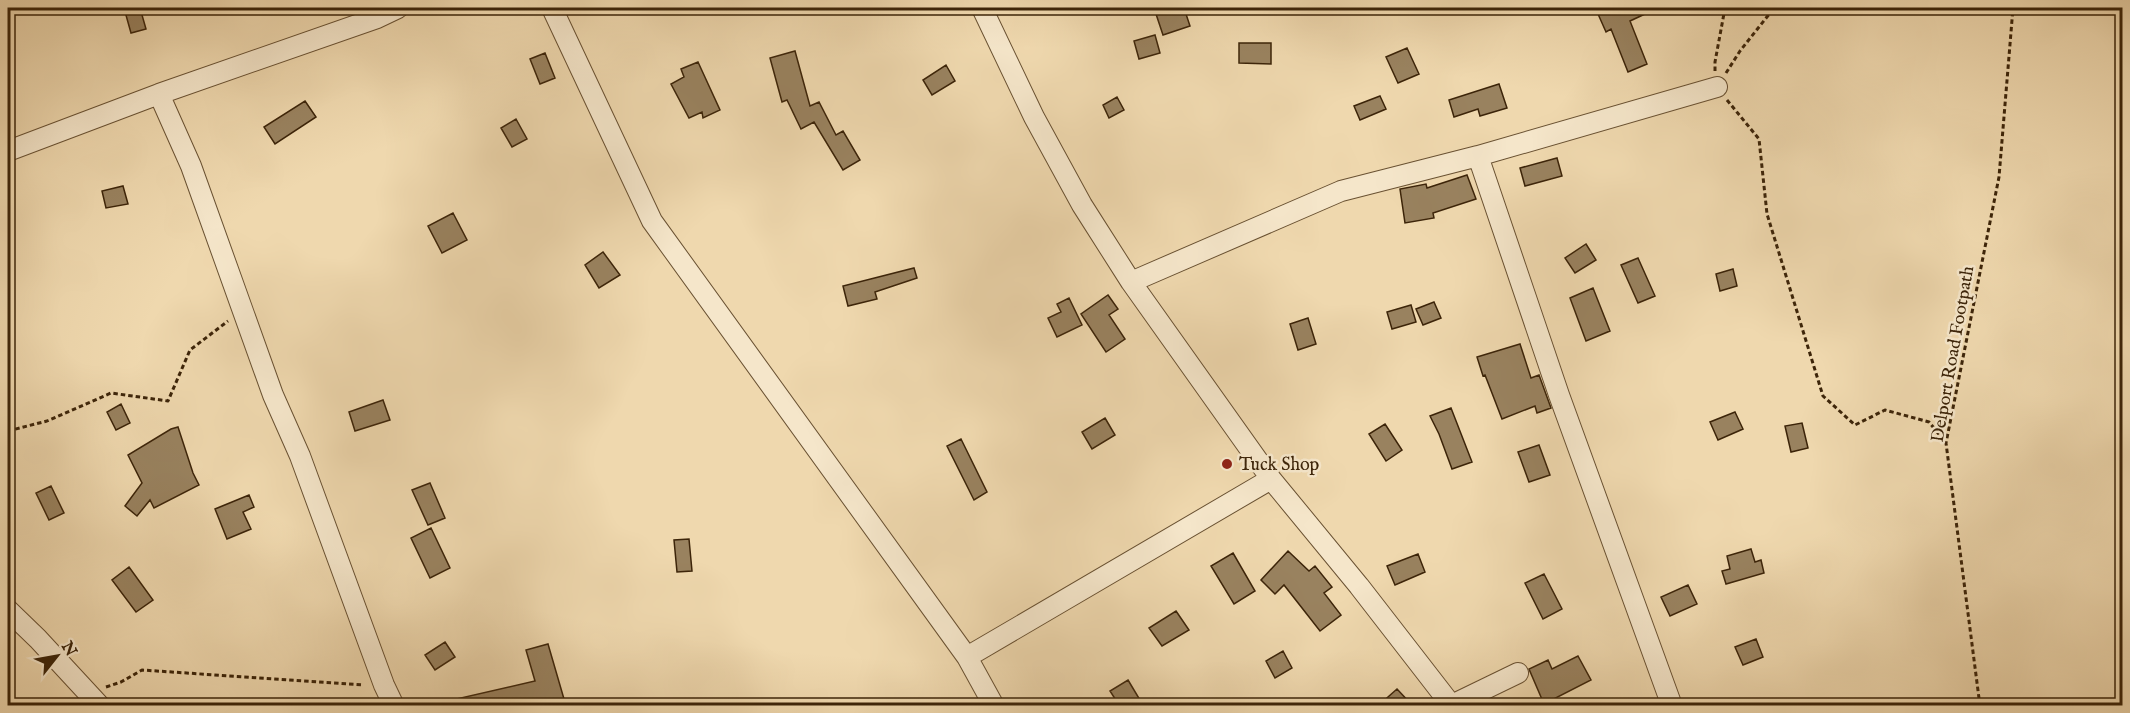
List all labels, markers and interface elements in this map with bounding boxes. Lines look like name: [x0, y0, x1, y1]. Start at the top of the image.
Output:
street label: Delport Road Footpath: [1927, 264, 1980, 444]
place label: Tuck Shop: [1239, 454, 1320, 477]
marker: Tuck Shop: [1220, 457, 1234, 471]
north arrow: [27, 626, 87, 686]
text: N: [55, 637, 80, 661]

